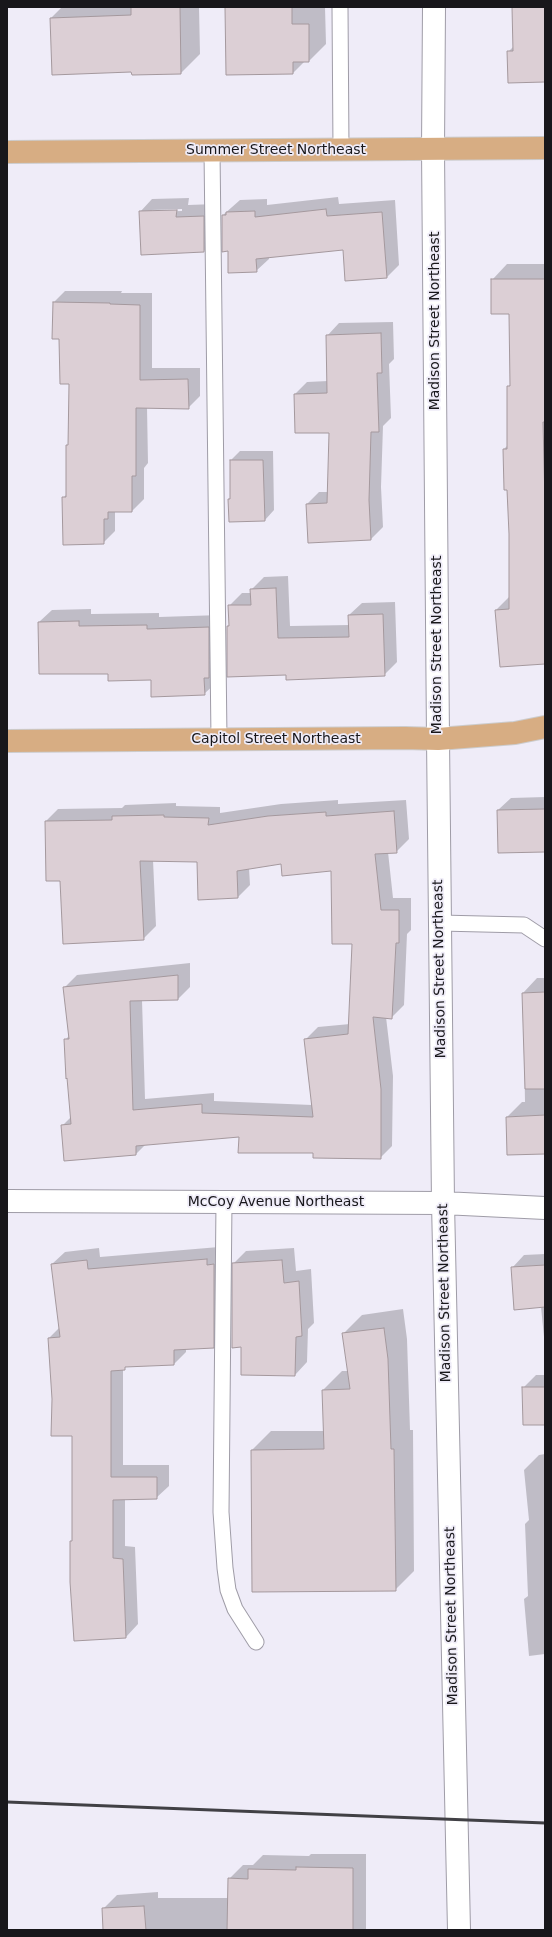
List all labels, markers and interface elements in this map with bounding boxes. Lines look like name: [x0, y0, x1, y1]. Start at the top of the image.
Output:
street label: Summer Street Northeast: [186, 142, 366, 158]
street label: Madison Street Northeast: [427, 232, 443, 410]
street label: Madison Street Northeast: [429, 556, 445, 734]
street label: Capitol Street Northeast: [191, 731, 361, 747]
street label: Madison Street Northeast: [430, 879, 450, 1059]
street label: McCoy Avenue Northeast: [188, 1194, 364, 1210]
street label: Madison Street Northeast: [435, 1203, 455, 1383]
street label: Madison Street Northeast: [442, 1526, 462, 1706]

